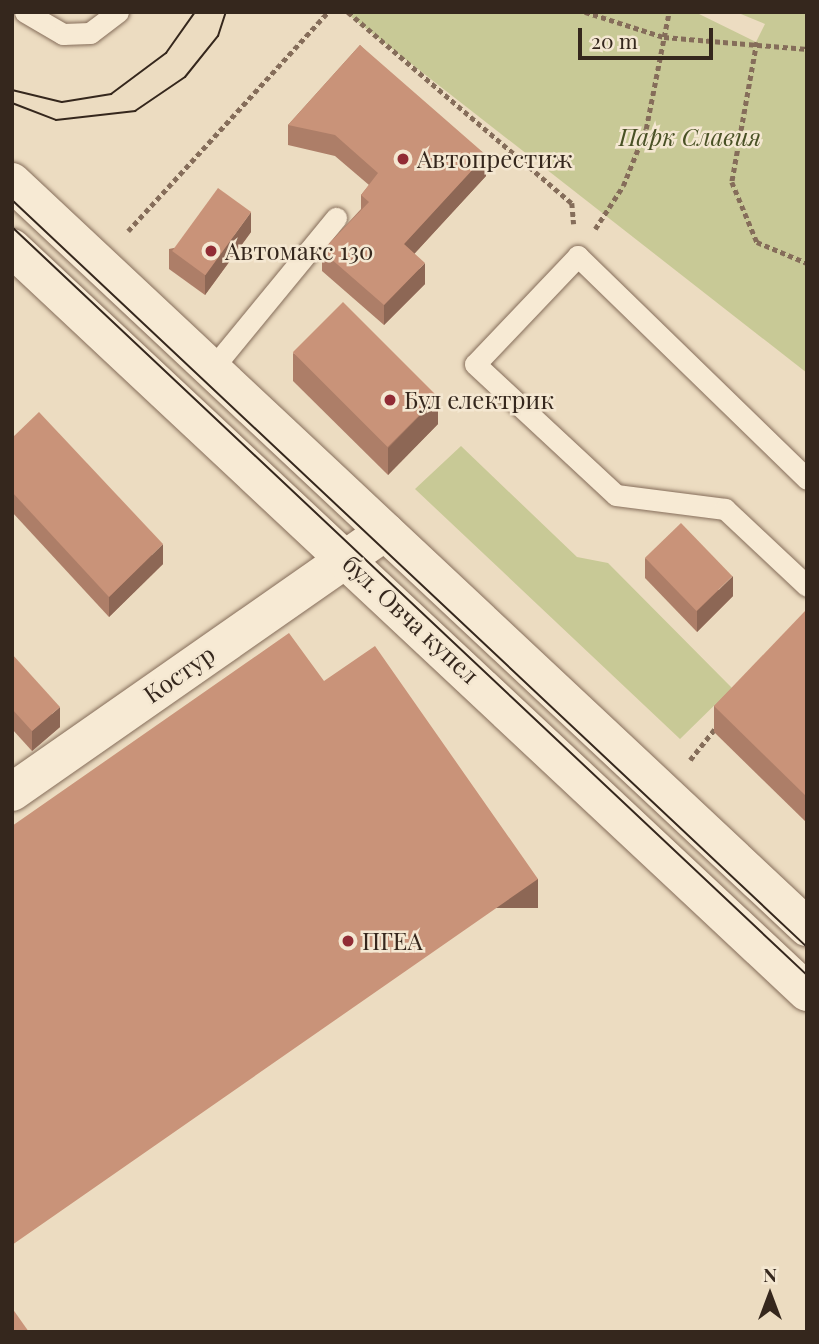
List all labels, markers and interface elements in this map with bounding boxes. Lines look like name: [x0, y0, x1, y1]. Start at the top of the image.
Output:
scale bar: [581, 14, 716, 58]
text: 20 m: [591, 26, 638, 54]
park label: Парк Славия: [619, 123, 761, 151]
place label: Автопрестиж: [417, 145, 573, 173]
marker: Автопрестиж: [395, 151, 411, 167]
place label: Автомакс 130: [225, 237, 373, 265]
marker: Автомакс 130: [203, 243, 219, 259]
place label: Бул електрик: [404, 386, 554, 414]
marker: Бул електрик: [382, 392, 398, 408]
street label: бул. Овча купел: [337, 549, 485, 689]
street label: Костур: [138, 639, 220, 709]
place label: ПГЕА: [362, 927, 423, 955]
marker: ПГЕА: [340, 933, 356, 949]
north arrow: [735, 1260, 805, 1330]
text: N: [763, 1261, 777, 1287]

